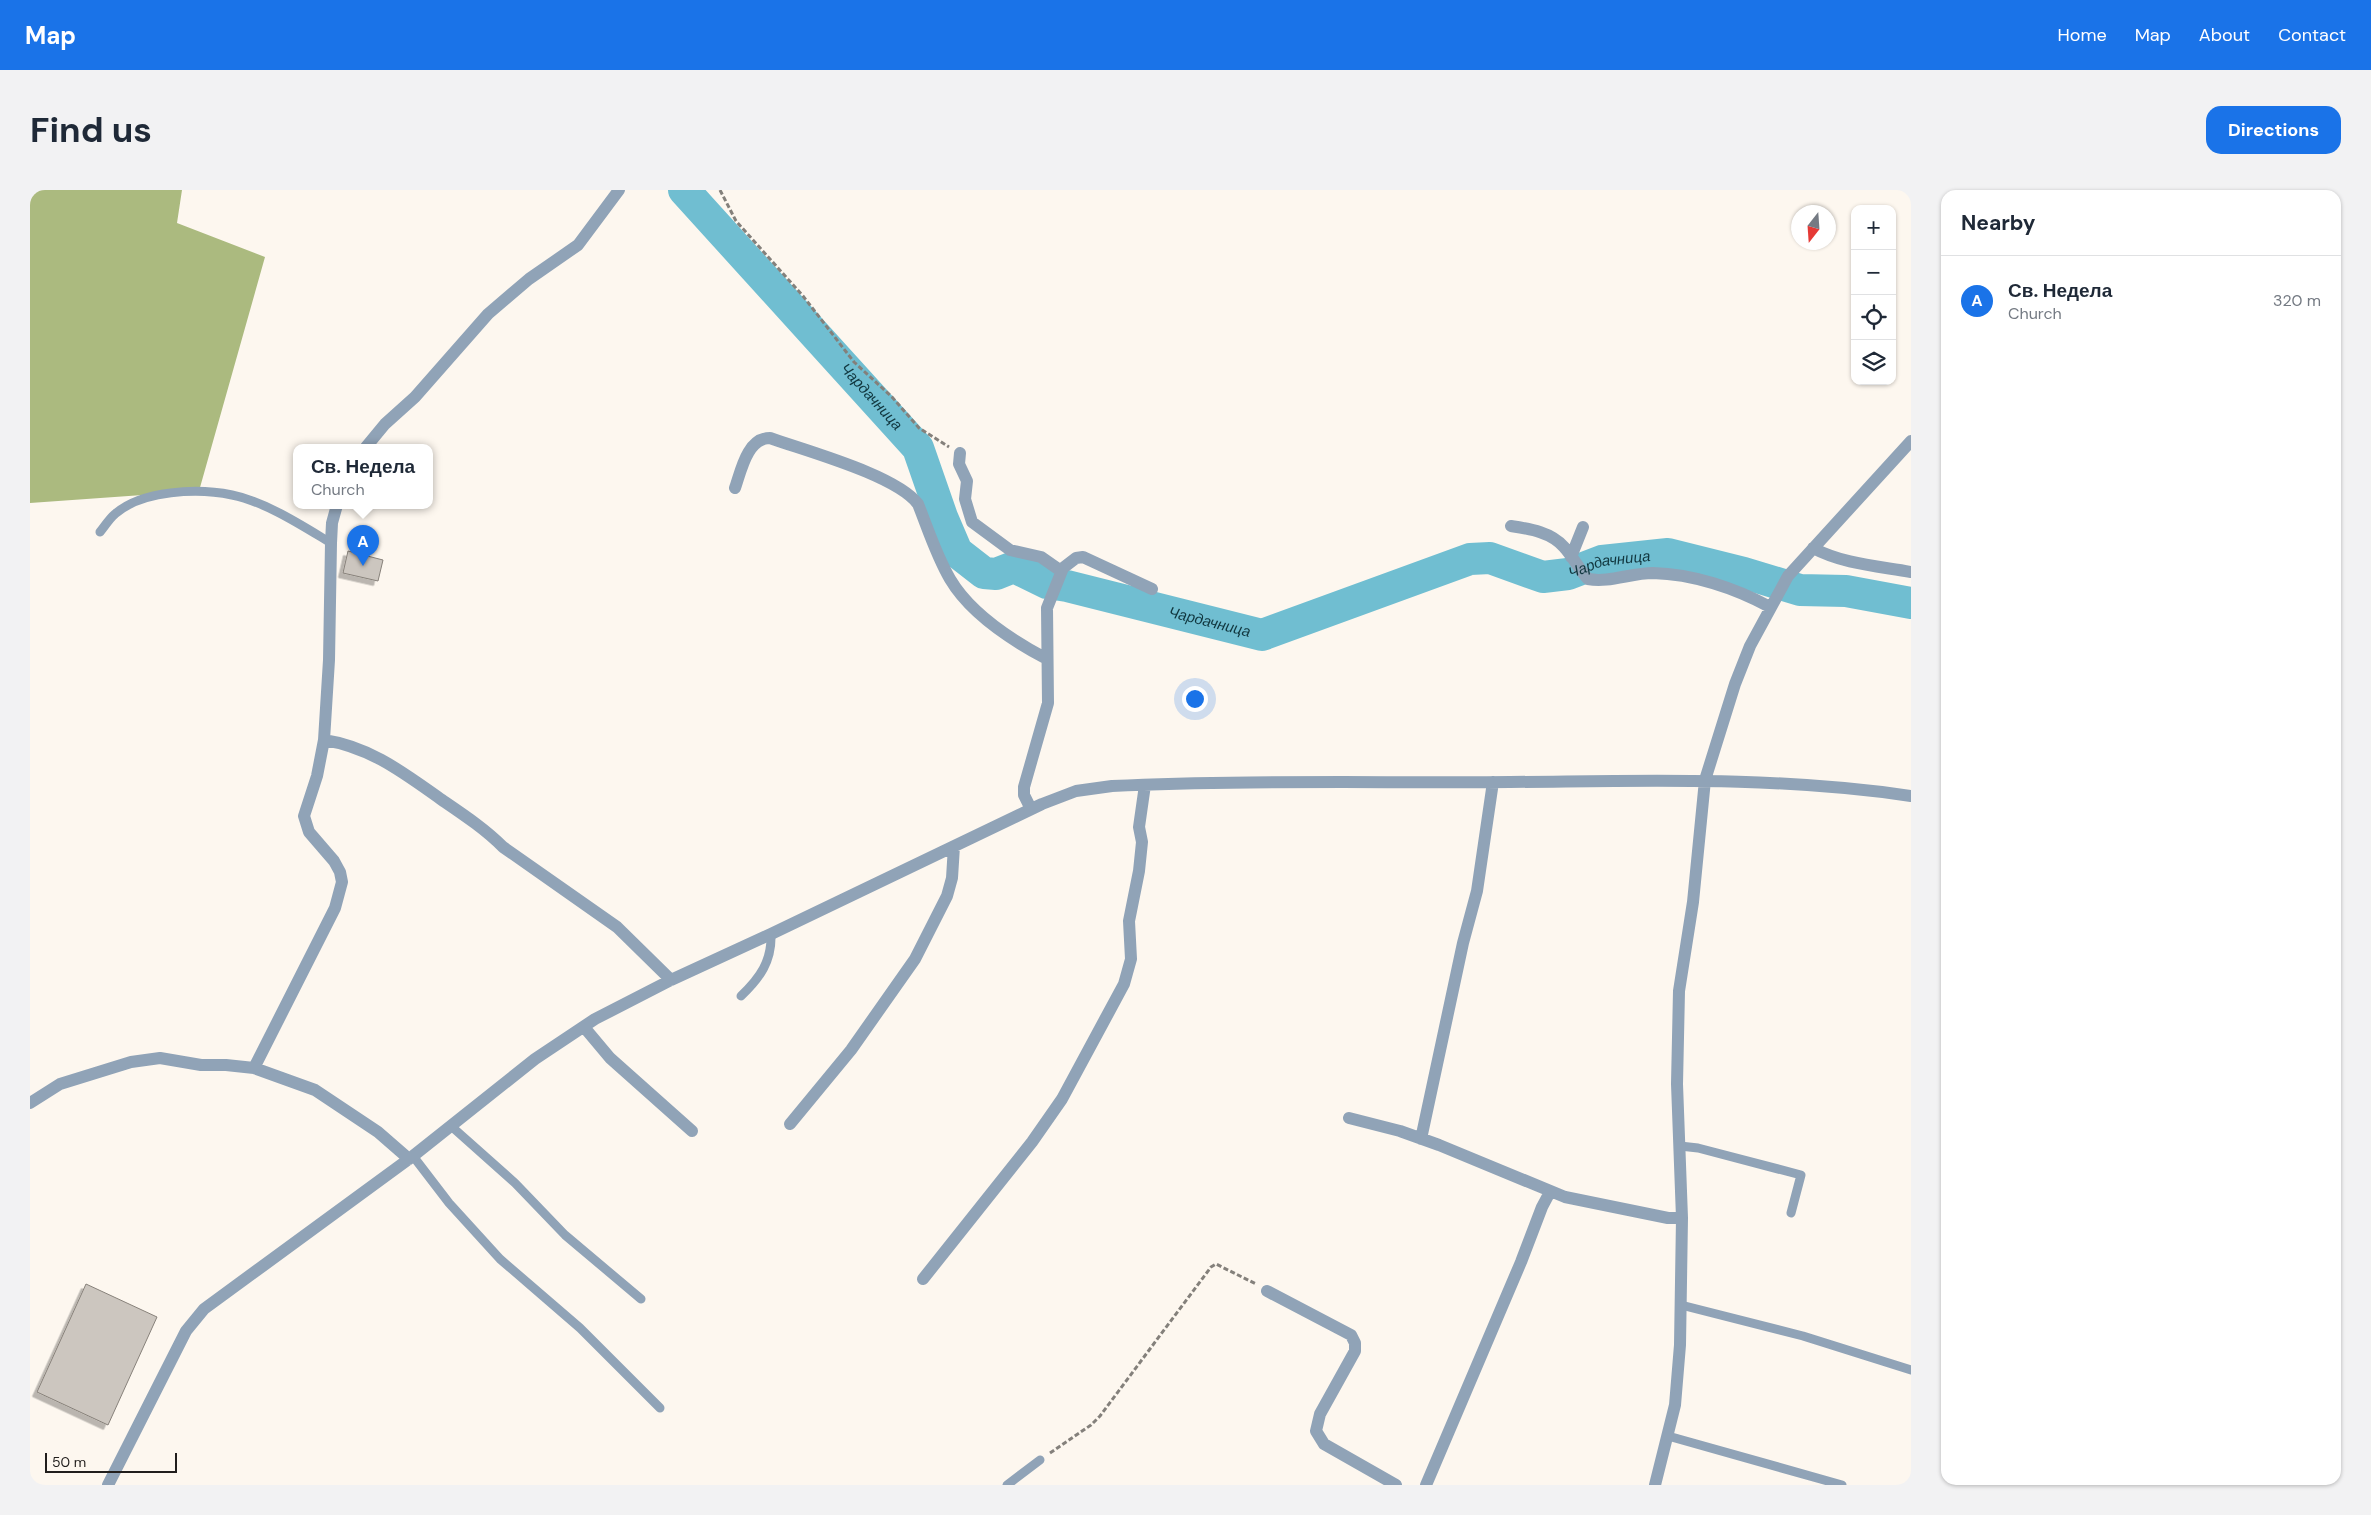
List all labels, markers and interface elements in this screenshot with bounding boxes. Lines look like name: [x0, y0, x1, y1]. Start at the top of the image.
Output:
text: Map: [25, 20, 76, 51]
text: Home: [2057, 23, 2107, 47]
text: Map: [2135, 23, 2171, 47]
text: About: [2199, 23, 2250, 47]
text: Contact: [2278, 23, 2346, 47]
button: Directions: [2206, 106, 2341, 154]
text: Find us: [30, 107, 152, 153]
north arrow: [1791, 205, 1836, 250]
map controls: [1851, 205, 1896, 385]
button: +: [1851, 205, 1896, 250]
text: Nearby: [1961, 209, 2035, 237]
button: −: [1851, 250, 1896, 295]
text: Св. Недела: [2008, 278, 2112, 303]
text: A: [1971, 290, 1983, 311]
text: 320 m: [2273, 290, 2321, 311]
button: locate: [1851, 295, 1896, 340]
text: Church: [2008, 303, 2062, 324]
button: layers: [1851, 340, 1896, 385]
water label: Чардачница: [836, 359, 907, 434]
popup: [293, 444, 433, 509]
text: Св. Недела: [311, 454, 415, 479]
text: Church: [311, 479, 365, 500]
pin: A: [347, 525, 379, 566]
water label: Чардачница: [1565, 546, 1651, 583]
water label: Чардачница: [1167, 602, 1253, 642]
your location: [1182, 686, 1208, 712]
scale bar: [45, 1450, 178, 1473]
text: 50 m: [52, 1453, 86, 1471]

